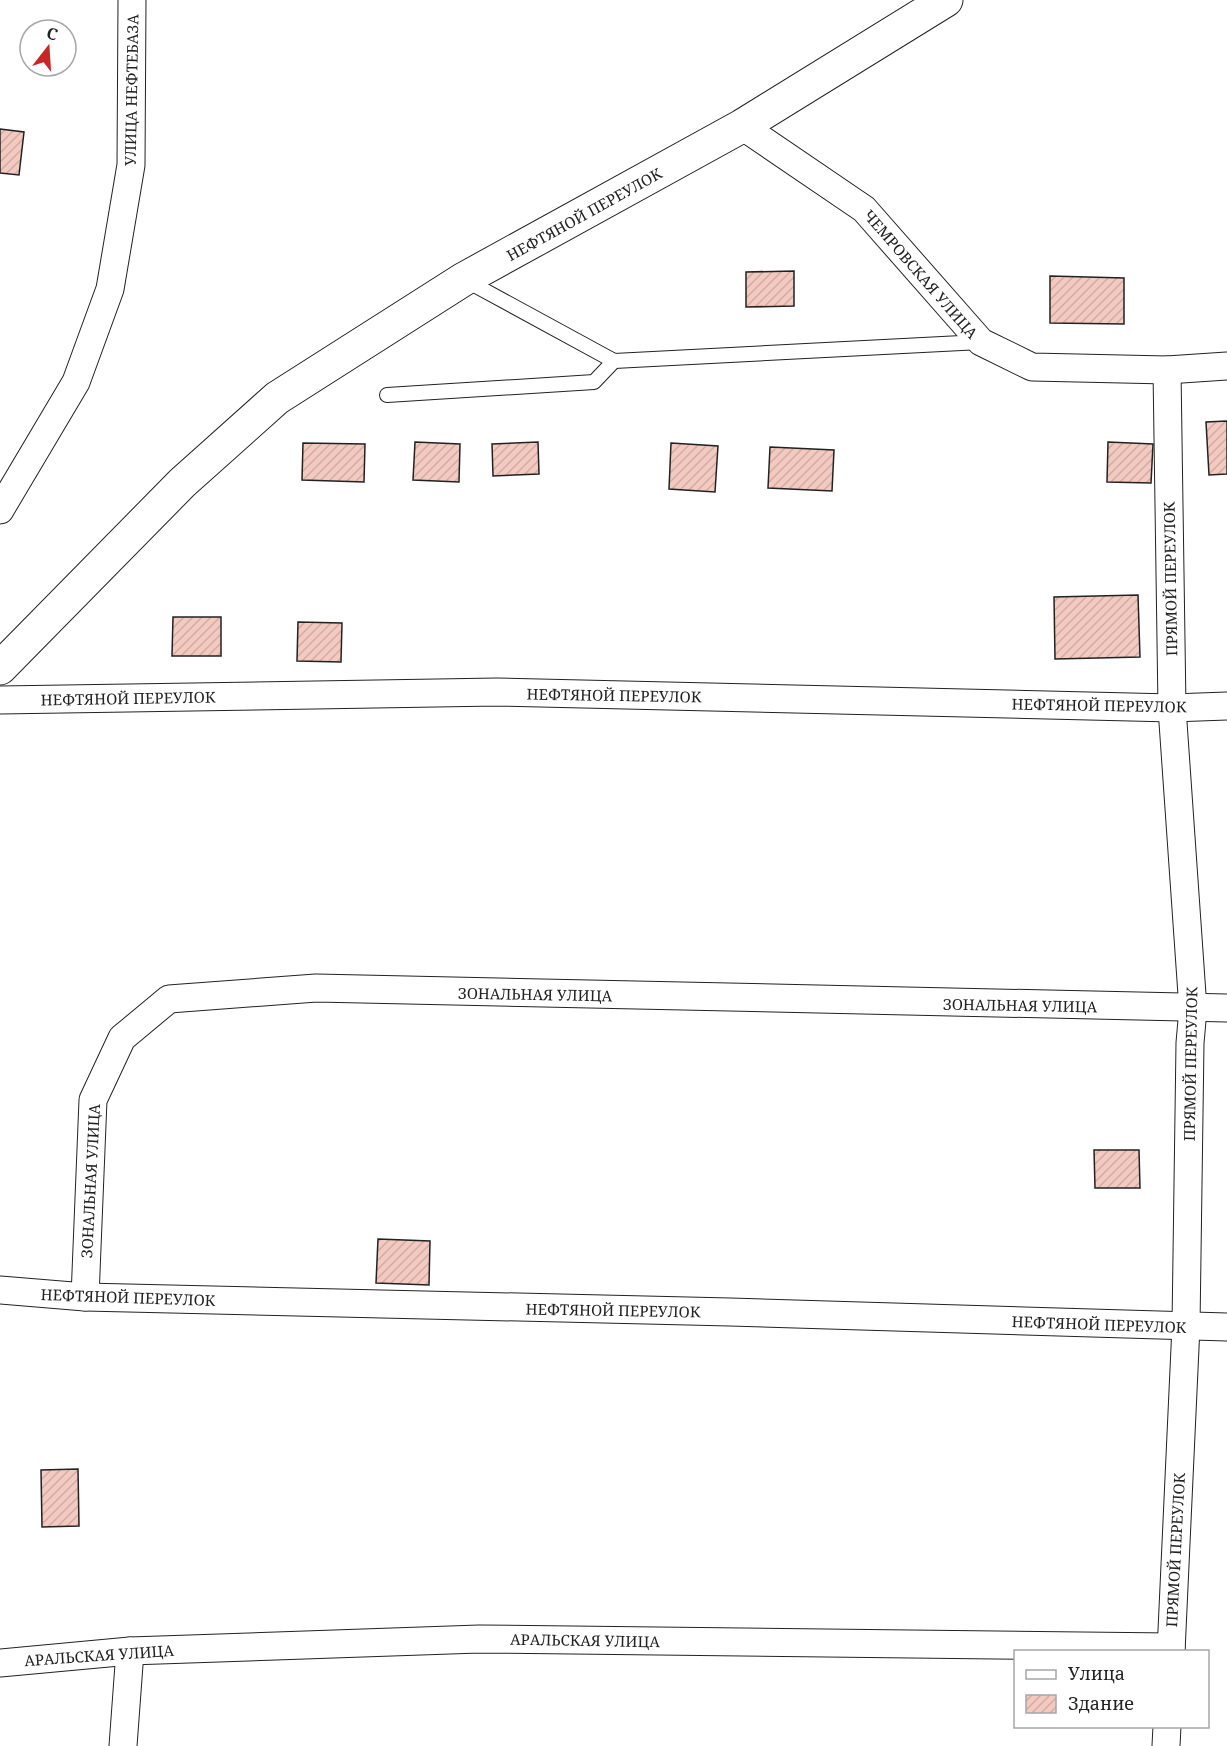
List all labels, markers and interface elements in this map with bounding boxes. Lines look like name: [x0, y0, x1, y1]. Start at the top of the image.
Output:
street label: УЛИЦА НЕФТЕБАЗА: [120, 14, 142, 166]
north arrow: [18, 18, 78, 78]
text: С: [44, 22, 61, 46]
street label: НЕФТЯНОЙ ПЕРЕУЛОК: [503, 163, 666, 265]
street label: ЧЕМРОВСКАЯ УЛИЦА: [859, 205, 983, 343]
street label: ПРЯМОЙ ПЕРЕУЛОК: [1159, 501, 1181, 656]
street label: НЕФТЯНОЙ ПЕРЕУЛОК: [526, 683, 702, 707]
street label: НЕФТЯНОЙ ПЕРЕУЛОК: [40, 686, 216, 710]
street label: НЕФТЯНОЙ ПЕРЕУЛОК: [1011, 693, 1187, 717]
street label: ЗОНАЛЬНАЯ УЛИЦА: [458, 983, 613, 1005]
street label: ПРЯМОЙ ПЕРЕУЛОК: [1179, 986, 1201, 1141]
street label: ЗОНАЛЬНАЯ УЛИЦА: [943, 994, 1098, 1016]
street label: ЗОНАЛЬНАЯ УЛИЦА: [76, 1103, 104, 1259]
street label: НЕФТЯНОЙ ПЕРЕУЛОК: [40, 1284, 216, 1310]
street label: НЕФТЯНОЙ ПЕРЕУЛОК: [525, 1298, 701, 1322]
street label: НЕФТЯНОЙ ПЕРЕУЛОК: [1011, 1311, 1187, 1337]
street label: ПРЯМОЙ ПЕРЕУЛОК: [1161, 1472, 1189, 1628]
street label: АРАЛЬСКАЯ УЛИЦА: [510, 1629, 661, 1651]
street label: АРАЛЬСКАЯ УЛИЦА: [24, 1640, 175, 1670]
legend: [1014, 1650, 1209, 1728]
text: Улица: [1068, 1661, 1125, 1685]
text: Здание: [1068, 1691, 1134, 1715]

